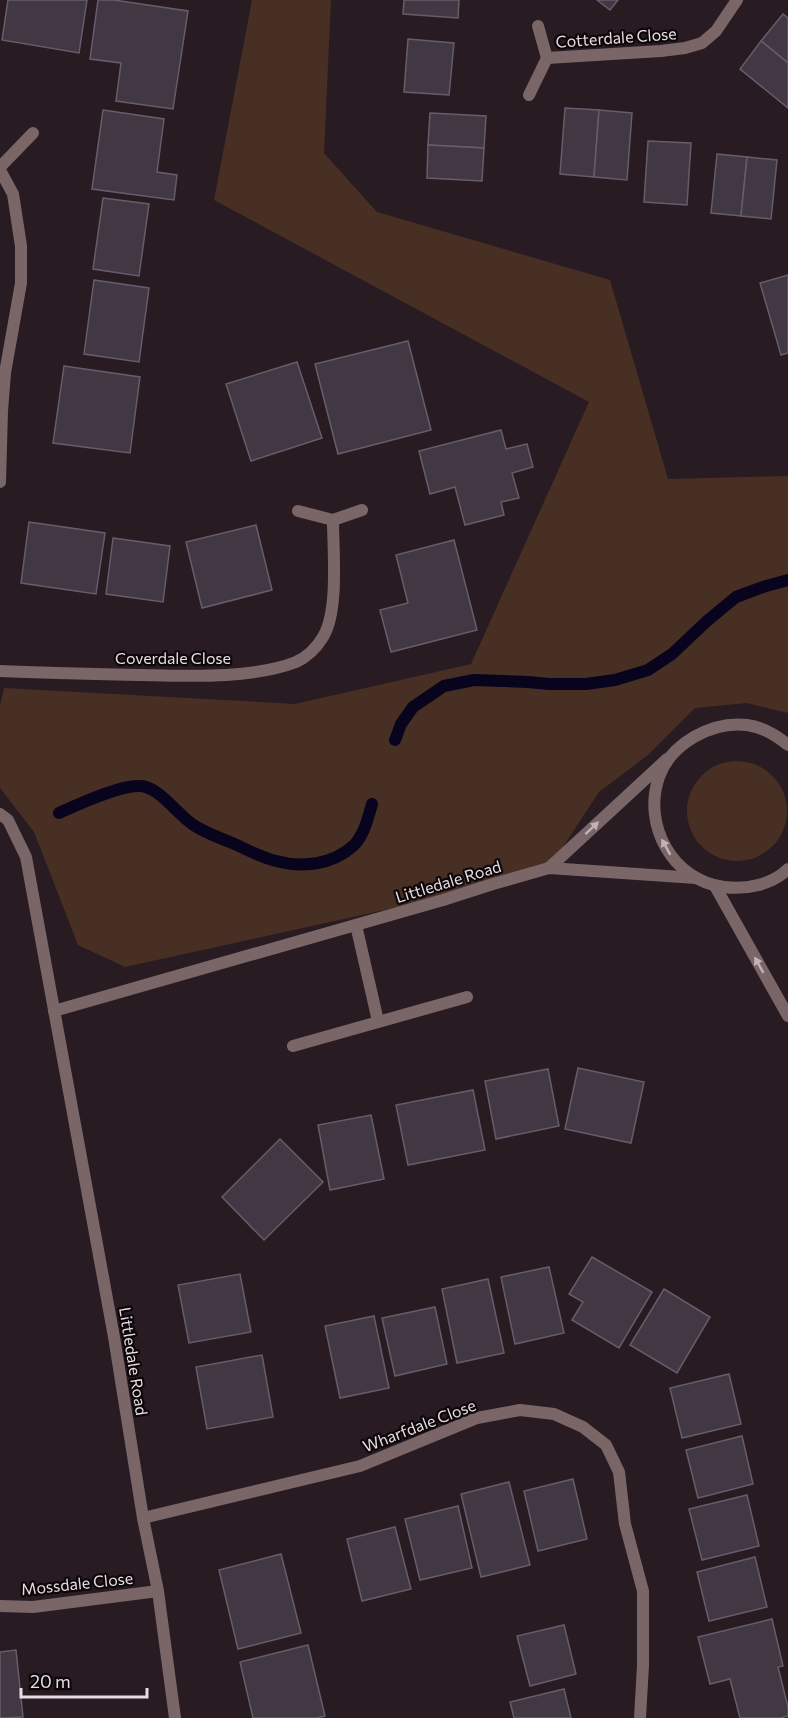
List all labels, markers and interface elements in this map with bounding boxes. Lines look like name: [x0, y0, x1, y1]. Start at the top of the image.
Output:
street label: Cotterdale Close: [555, 23, 677, 51]
street label: Coverdale Close: [115, 648, 231, 667]
one-way arrow: [585, 822, 599, 836]
one-way arrow: [661, 838, 671, 855]
street label: Littledale Road: [393, 856, 503, 906]
one-way arrow: [754, 957, 765, 973]
street label: Littledale Road: [116, 1305, 152, 1417]
street label: Wharfdale Close: [360, 1395, 478, 1455]
street label: Mossdale Close: [20, 1568, 134, 1598]
scale bar: [21, 1661, 147, 1699]
text: 20 m: [30, 1670, 71, 1692]

